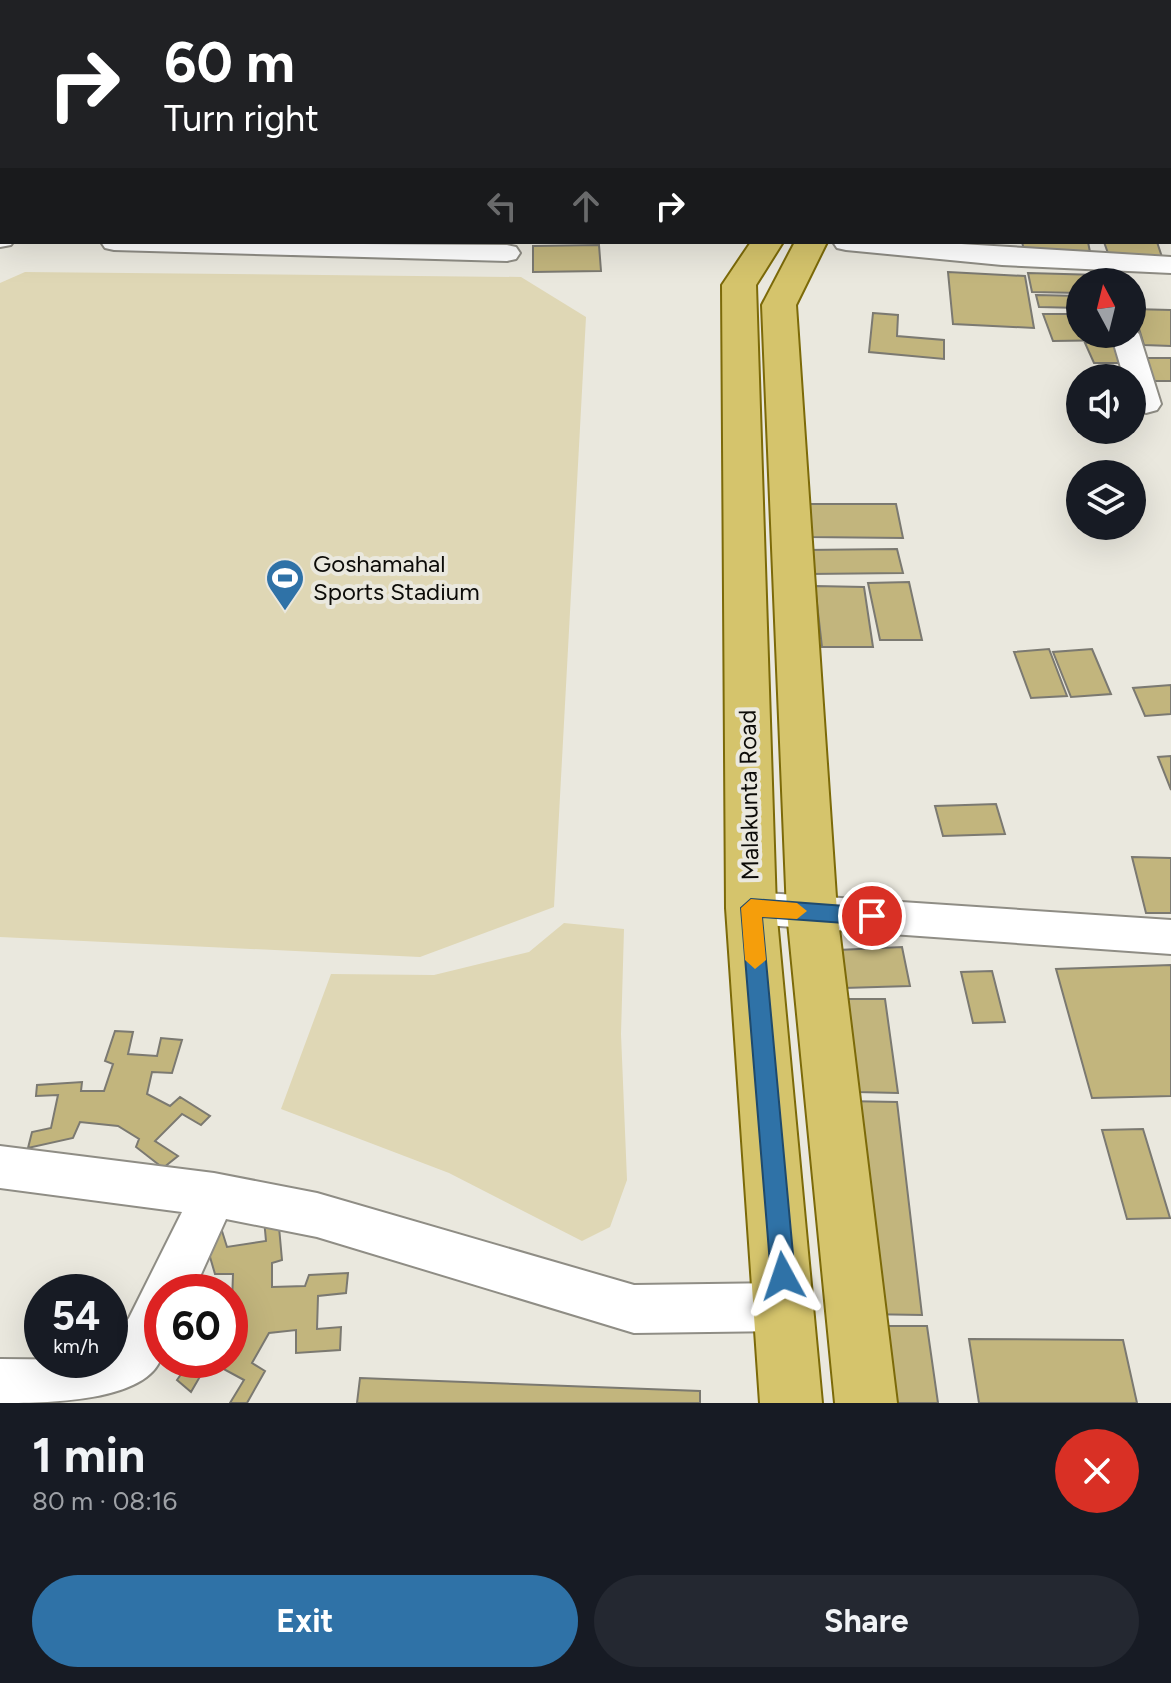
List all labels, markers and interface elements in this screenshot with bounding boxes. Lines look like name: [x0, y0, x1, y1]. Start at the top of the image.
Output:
text: 60 m: [164, 29, 295, 96]
icon: right: [32, 32, 136, 136]
text: Turn right: [164, 97, 319, 140]
icon: left: [480, 184, 524, 228]
icon: ahead: [564, 184, 608, 228]
icon: right: [648, 184, 692, 228]
north arrow: [1066, 268, 1146, 348]
map controls: [1066, 268, 1146, 540]
button: sound: [1066, 364, 1146, 444]
button: layers: [1066, 460, 1146, 540]
place label: Goshamahal Sports Stadium: [313, 549, 480, 606]
sports icon: Goshamahal Sports Stadium: [264, 557, 306, 612]
street label: Malakunta Road: [733, 709, 764, 881]
pin: [838, 882, 906, 950]
icon: arrive: [850, 894, 894, 938]
position arrow: [741, 1234, 825, 1318]
speed limit sign: 60: [144, 1274, 248, 1378]
text: 54: [52, 1292, 100, 1340]
text: km/h: [53, 1334, 99, 1358]
text: 1 min: [32, 1426, 145, 1484]
button: close: [1055, 1429, 1139, 1513]
text: 80 m · 08:16: [32, 1485, 177, 1517]
button: Exit: [32, 1575, 578, 1667]
button: Share: [594, 1575, 1139, 1667]

